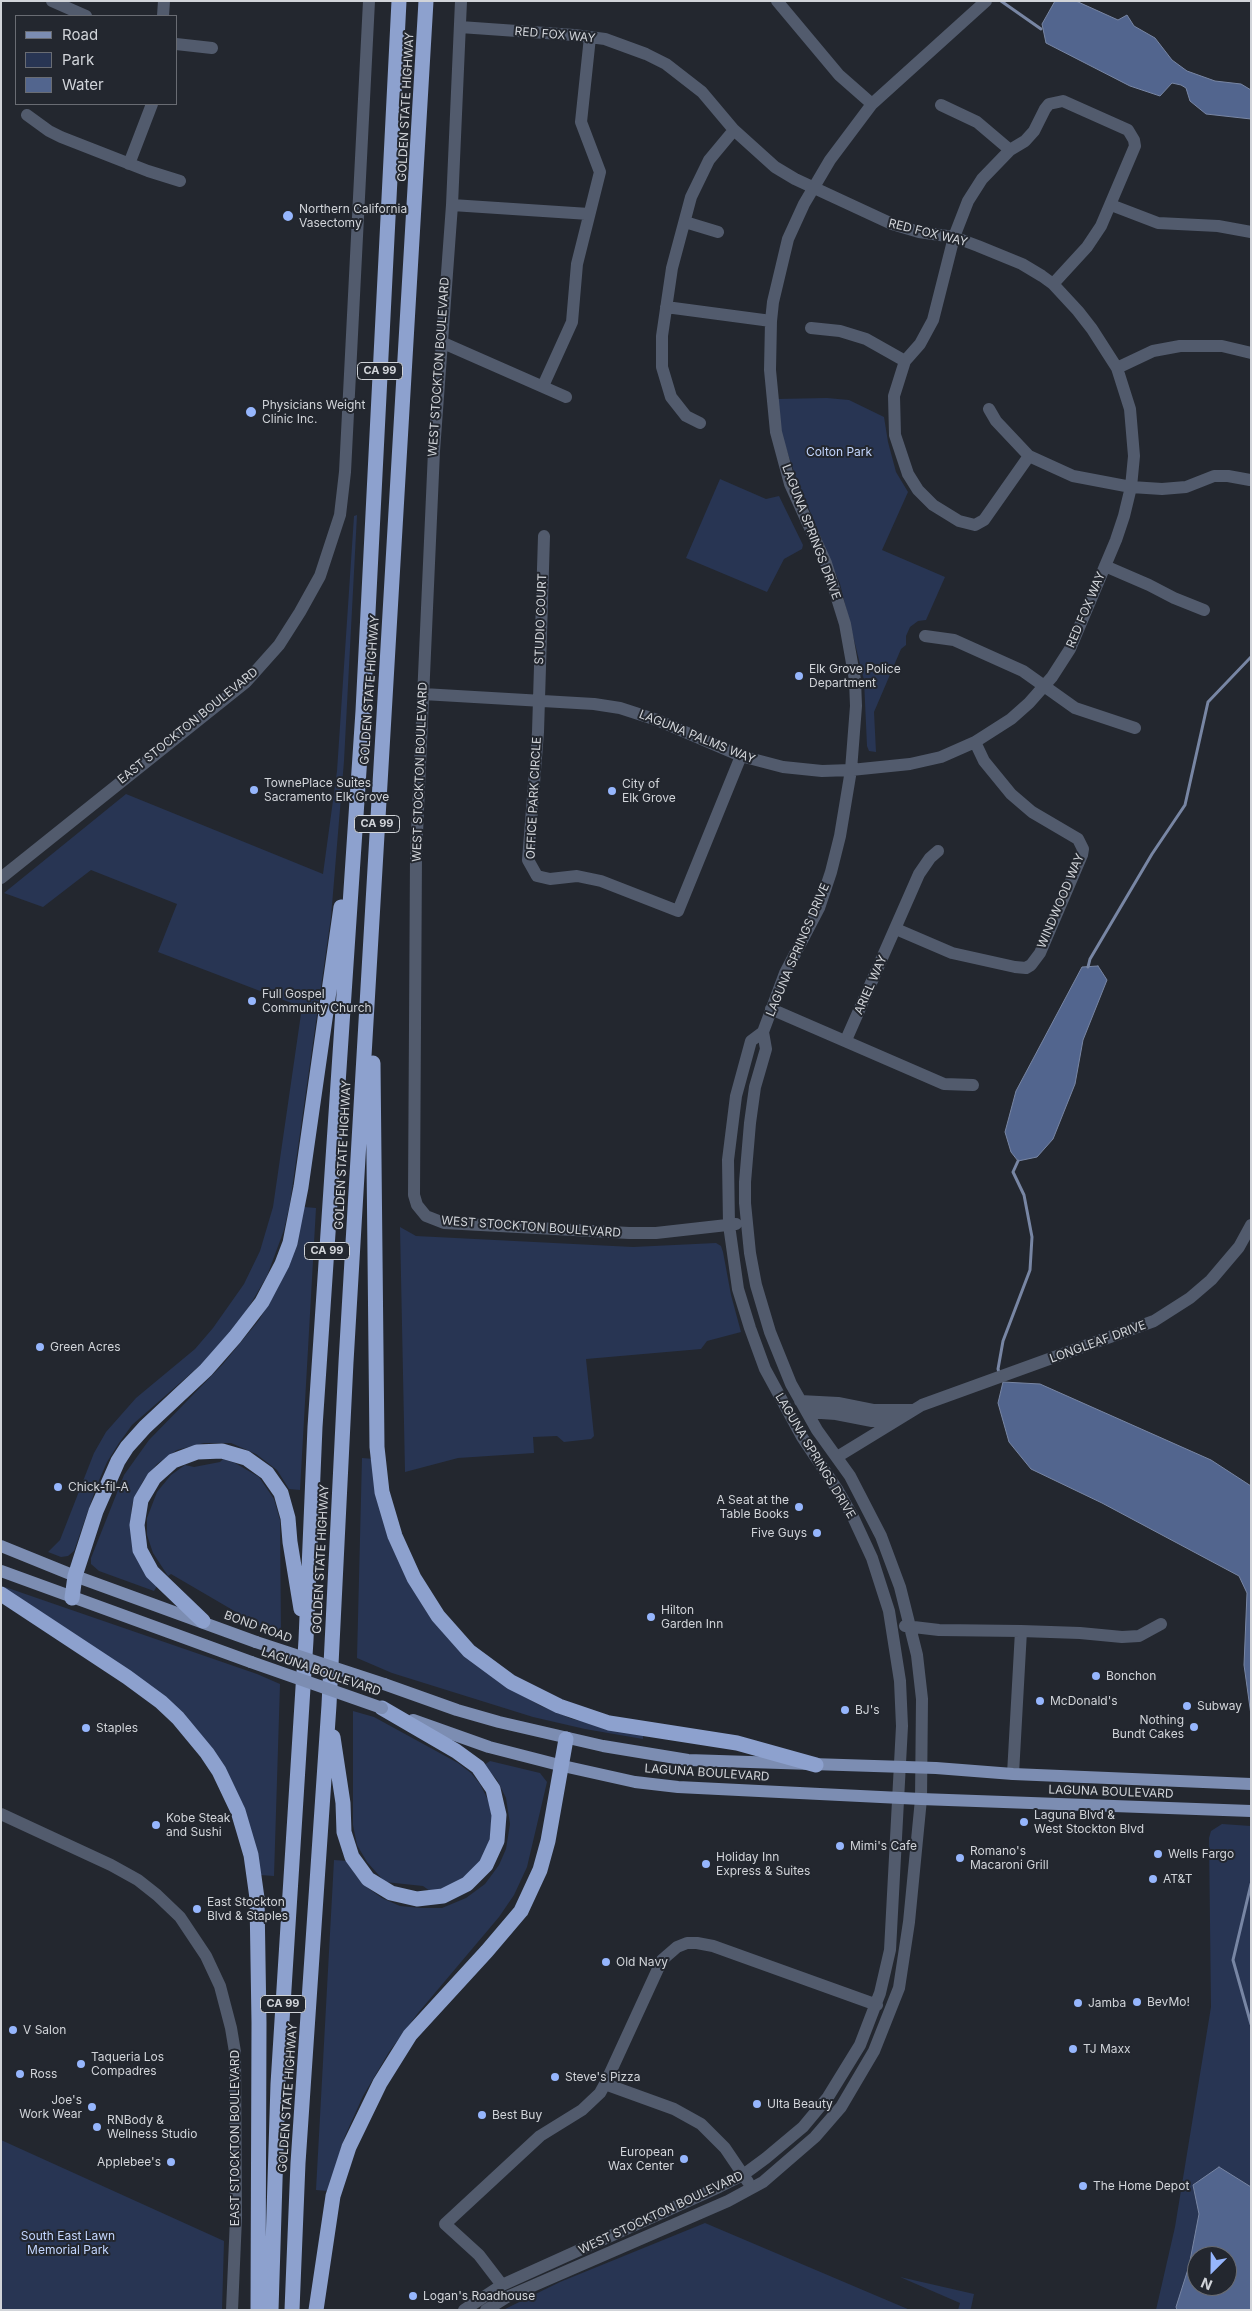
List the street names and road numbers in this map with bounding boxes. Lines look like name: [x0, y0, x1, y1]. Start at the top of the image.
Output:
street label: RED FOX WAY: [514, 24, 596, 46]
street label: GOLDEN STATE HIGHWAY: [395, 32, 417, 182]
street label: RED FOX WAY: [887, 216, 969, 250]
street label: WEST STOCKTON BOULEVARD: [426, 277, 452, 457]
road number: CA 99: [358, 362, 402, 380]
street label: LAGUNA SPRINGS DRIVE: [779, 462, 843, 602]
street label: RED FOX WAY: [1064, 570, 1108, 650]
street label: STUDIO COURT: [532, 573, 550, 665]
street label: GOLDEN STATE HIGHWAY: [358, 615, 382, 765]
street label: EAST STOCKTON BOULEVARD: [115, 665, 261, 787]
street label: WEST STOCKTON BOULEVARD: [410, 682, 430, 862]
street label: LAGUNA PALMS WAY: [637, 707, 757, 767]
street label: OFFICE PARK CIRCLE: [524, 736, 544, 860]
road number: CA 99: [354, 816, 400, 832]
street label: WINDWOOD WAY: [1035, 851, 1087, 951]
street label: LAGUNA SPRINGS DRIVE: [763, 881, 833, 1019]
street label: ARIEL WAY: [852, 953, 890, 1017]
street label: GOLDEN STATE HIGHWAY: [332, 1080, 354, 1230]
street label: WEST STOCKTON BOULEVARD: [441, 1214, 621, 1240]
road number: CA 99: [304, 1242, 350, 1260]
street label: LONGLEAF DRIVE: [1048, 1318, 1148, 1366]
street label: LAGUNA SPRINGS DRIVE: [772, 1391, 858, 1521]
street label: GOLDEN STATE HIGHWAY: [310, 1484, 332, 1634]
street label: BOND ROAD: [222, 1608, 294, 1646]
street label: LAGUNA BOULEVARD: [259, 1645, 383, 1699]
street label: LAGUNA BOULEVARD: [644, 1761, 770, 1785]
street label: LAGUNA BOULEVARD: [1048, 1783, 1174, 1801]
road number: CA 99: [260, 1996, 306, 2012]
street label: GOLDEN STATE HIGHWAY: [276, 2023, 300, 2173]
street label: EAST STOCKTON BOULEVARD: [228, 2050, 242, 2226]
street label: WEST STOCKTON BOULEVARD: [576, 2168, 746, 2258]

